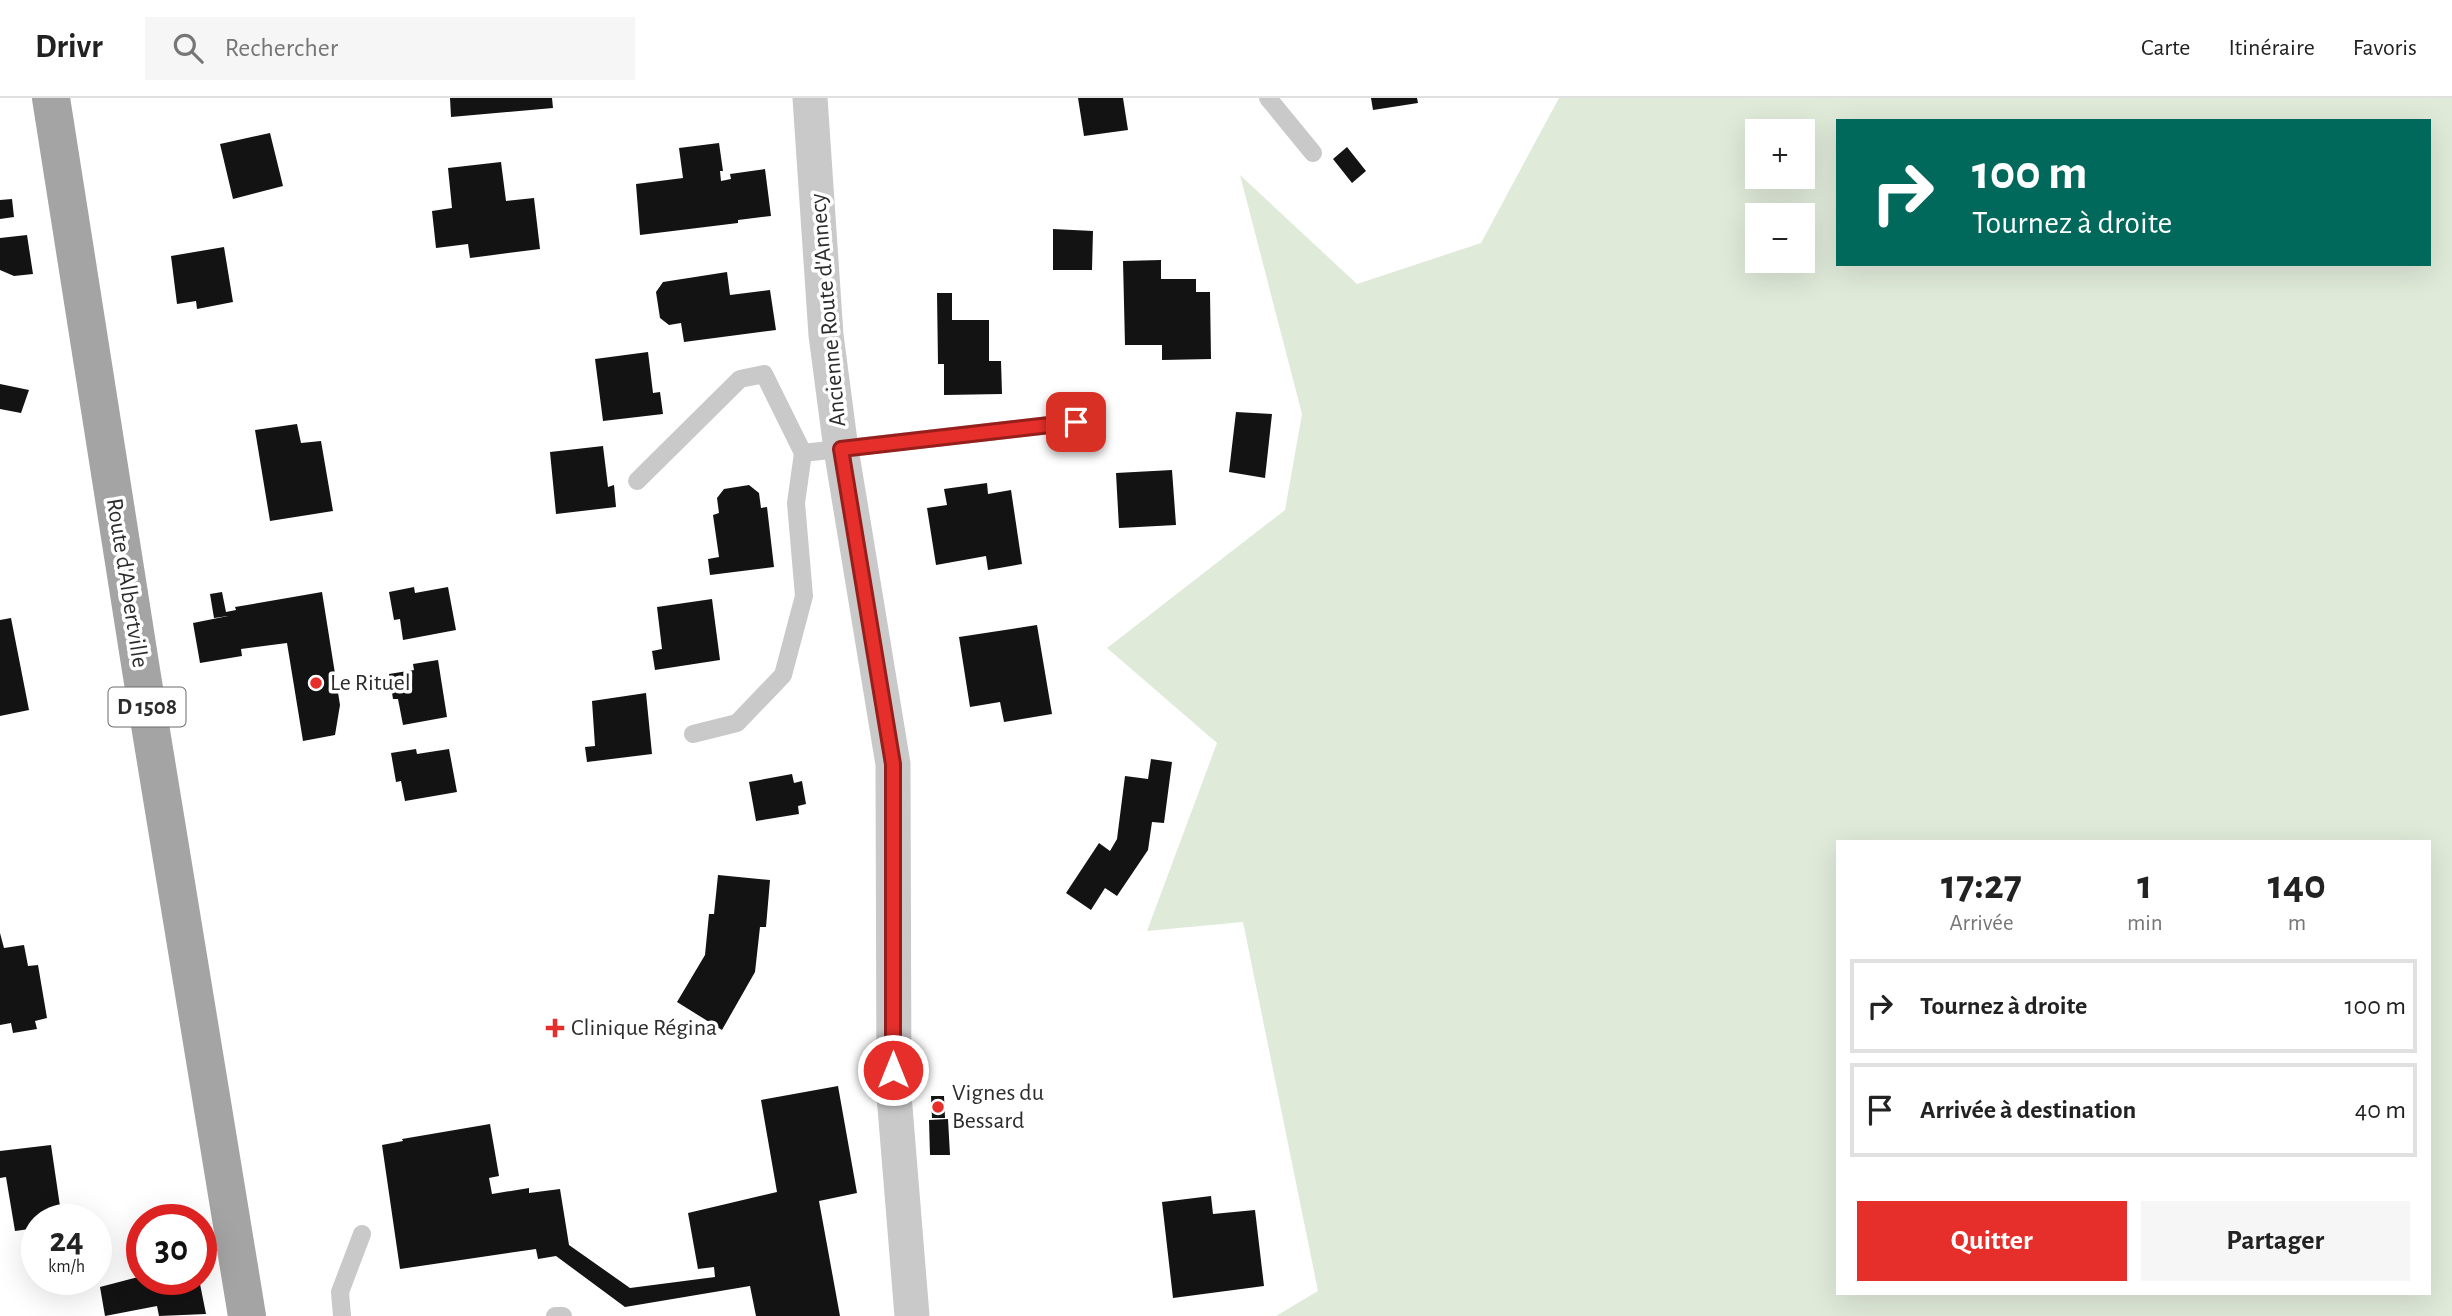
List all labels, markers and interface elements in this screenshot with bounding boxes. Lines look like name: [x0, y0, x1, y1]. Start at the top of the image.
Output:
search box: [145, 17, 635, 80]
icon: search: [169, 29, 207, 67]
text: Drivr: [35, 31, 103, 64]
text: Rechercher: [225, 35, 338, 61]
text: Carte: [2141, 36, 2190, 60]
text: Itinéraire: [2228, 36, 2315, 60]
text: Favoris: [2353, 36, 2417, 60]
map controls: [1745, 119, 1815, 273]
button: +: [1745, 119, 1815, 189]
icon: right: [1857, 147, 1948, 238]
text: 100 m: [1972, 149, 2088, 198]
street label: Ancienne Route d'Annecy: [806, 192, 850, 428]
button: −: [1745, 203, 1815, 273]
text: Tournez à droite: [1972, 207, 2172, 239]
pin: [1046, 392, 1106, 452]
icon: arrive: [1057, 403, 1095, 441]
street label: Route d'Albertville: [102, 497, 152, 669]
place label: Le Rituel: [330, 671, 411, 695]
marker: Le Rituel: [308, 675, 324, 691]
road number: D 1508: [108, 688, 186, 726]
text: 17:27: [1941, 864, 2022, 906]
text: 1: [2137, 864, 2152, 906]
text: 140: [2268, 864, 2326, 906]
text: Arrivée: [1949, 912, 2013, 935]
text: min: [2127, 912, 2163, 935]
text: m: [2288, 912, 2306, 935]
icon: right: [1861, 987, 1899, 1025]
text: Tournez à droite: [1920, 993, 2087, 1019]
text: 100 m: [2345, 993, 2406, 1019]
place label: Clinique Régina: [571, 1016, 717, 1040]
marker: Clinique Régina: [545, 1018, 565, 1038]
position arrow: [856, 1033, 930, 1107]
place label: Vignes du Bessard: [952, 1081, 1044, 1133]
icon: arrive: [1861, 1091, 1899, 1129]
text: Arrivée à destination: [1920, 1097, 2136, 1123]
text: 40 m: [2355, 1097, 2406, 1123]
marker: Vignes du Bessard: [930, 1099, 946, 1115]
button: Quitter: [1857, 1201, 2127, 1281]
button: Partager: [2141, 1201, 2410, 1281]
speed limit sign: 30: [126, 1204, 217, 1295]
text: 24: [49, 1223, 84, 1258]
text: km/h: [48, 1258, 85, 1276]

